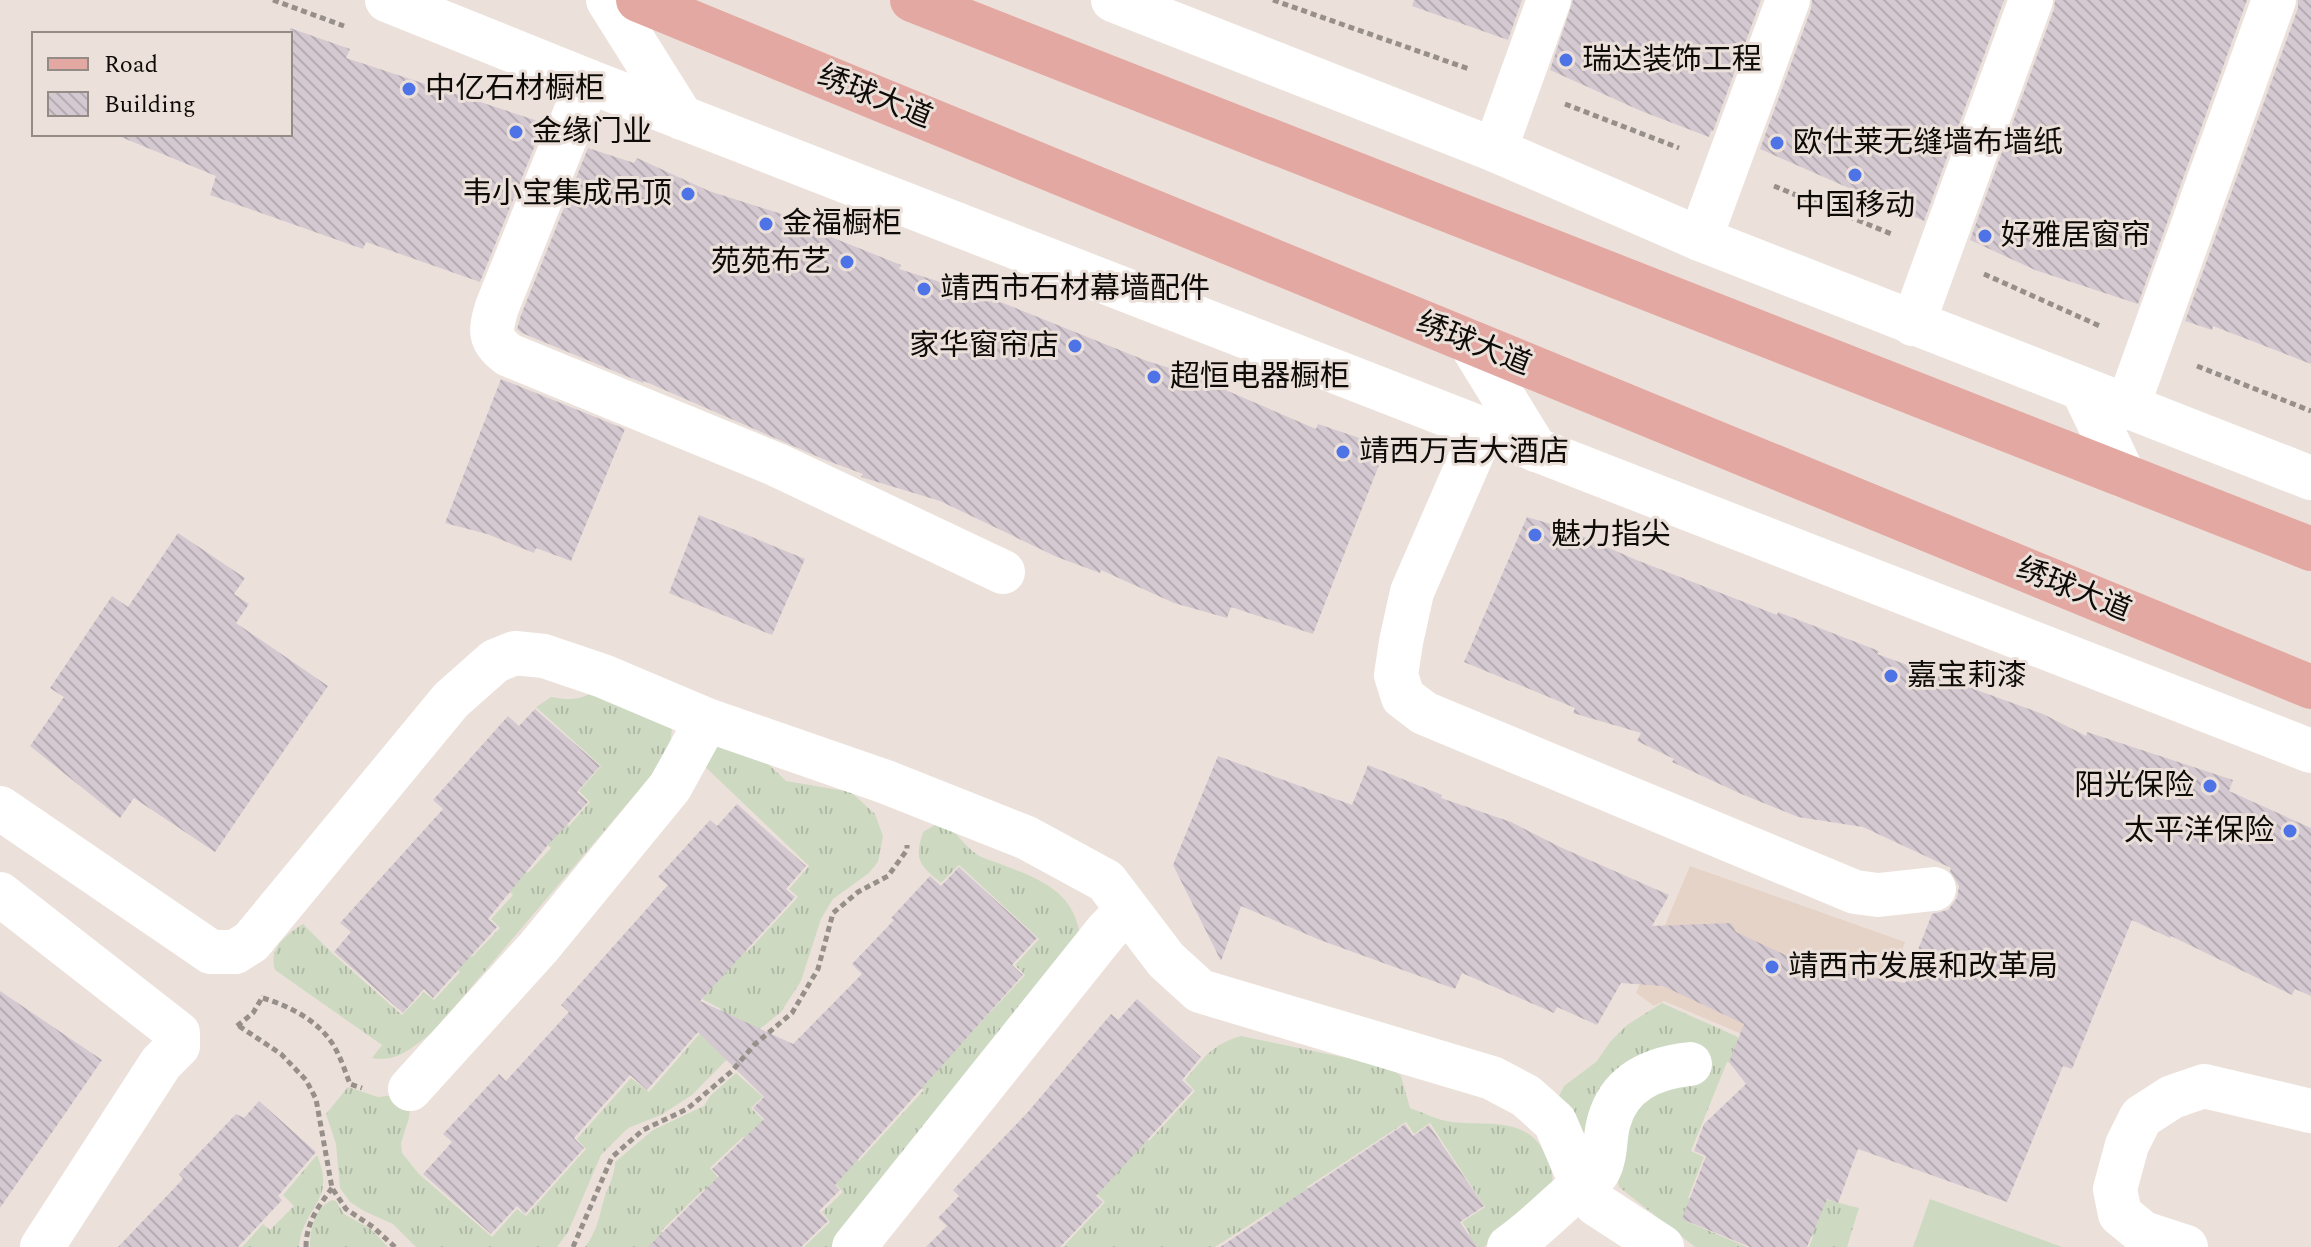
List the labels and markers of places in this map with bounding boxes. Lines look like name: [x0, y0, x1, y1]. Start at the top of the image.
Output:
place label: 瑞达装饰工程: [1582, 37, 1762, 83]
marker: 瑞达装饰工程: [1557, 51, 1575, 69]
place label: 中亿石材橱柜: [425, 66, 605, 112]
marker: 中亿石材橱柜: [400, 80, 418, 98]
place label: 金缘门业: [532, 109, 652, 155]
place label: 欧仕莱无缝墙布墙纸: [1793, 120, 2063, 166]
marker: 金缘门业: [507, 123, 525, 141]
marker: 欧仕莱无缝墙布墙纸: [1768, 134, 1786, 152]
marker: 中国移动: [1846, 166, 1864, 184]
place label: 韦小宝集成吊顶: [462, 171, 672, 217]
place label: 中国移动: [1795, 183, 1915, 229]
marker: 韦小宝集成吊顶: [679, 185, 697, 203]
place label: 金福橱柜: [782, 201, 902, 247]
place label: 好雅居窗帘: [2001, 213, 2151, 259]
marker: 金福橱柜: [757, 215, 775, 233]
marker: 好雅居窗帘: [1976, 227, 1994, 245]
place label: 苑苑布艺: [711, 239, 831, 285]
marker: 苑苑布艺: [838, 253, 856, 271]
place label: 靖西市石材幕墙配件: [940, 266, 1210, 312]
marker: 靖西市石材幕墙配件: [915, 280, 933, 298]
place label: 家华窗帘店: [909, 323, 1059, 369]
marker: 家华窗帘店: [1066, 337, 1084, 355]
place label: 超恒电器橱柜: [1170, 354, 1350, 400]
marker: 超恒电器橱柜: [1145, 368, 1163, 386]
place label: 靖西万吉大酒店: [1359, 429, 1569, 475]
marker: 靖西万吉大酒店: [1334, 443, 1352, 461]
place label: 魅力指尖: [1551, 512, 1671, 558]
marker: 魅力指尖: [1526, 526, 1544, 544]
place label: 嘉宝莉漆: [1907, 653, 2027, 699]
marker: 嘉宝莉漆: [1882, 667, 1900, 685]
place label: 阳光保险: [2074, 763, 2194, 809]
marker: 阳光保险: [2201, 777, 2219, 795]
place label: 太平洋保险: [2124, 808, 2274, 854]
marker: 太平洋保险: [2281, 822, 2299, 840]
place label: 靖西市发展和改革局: [1788, 944, 2058, 990]
marker: 靖西市发展和改革局: [1763, 958, 1781, 976]

